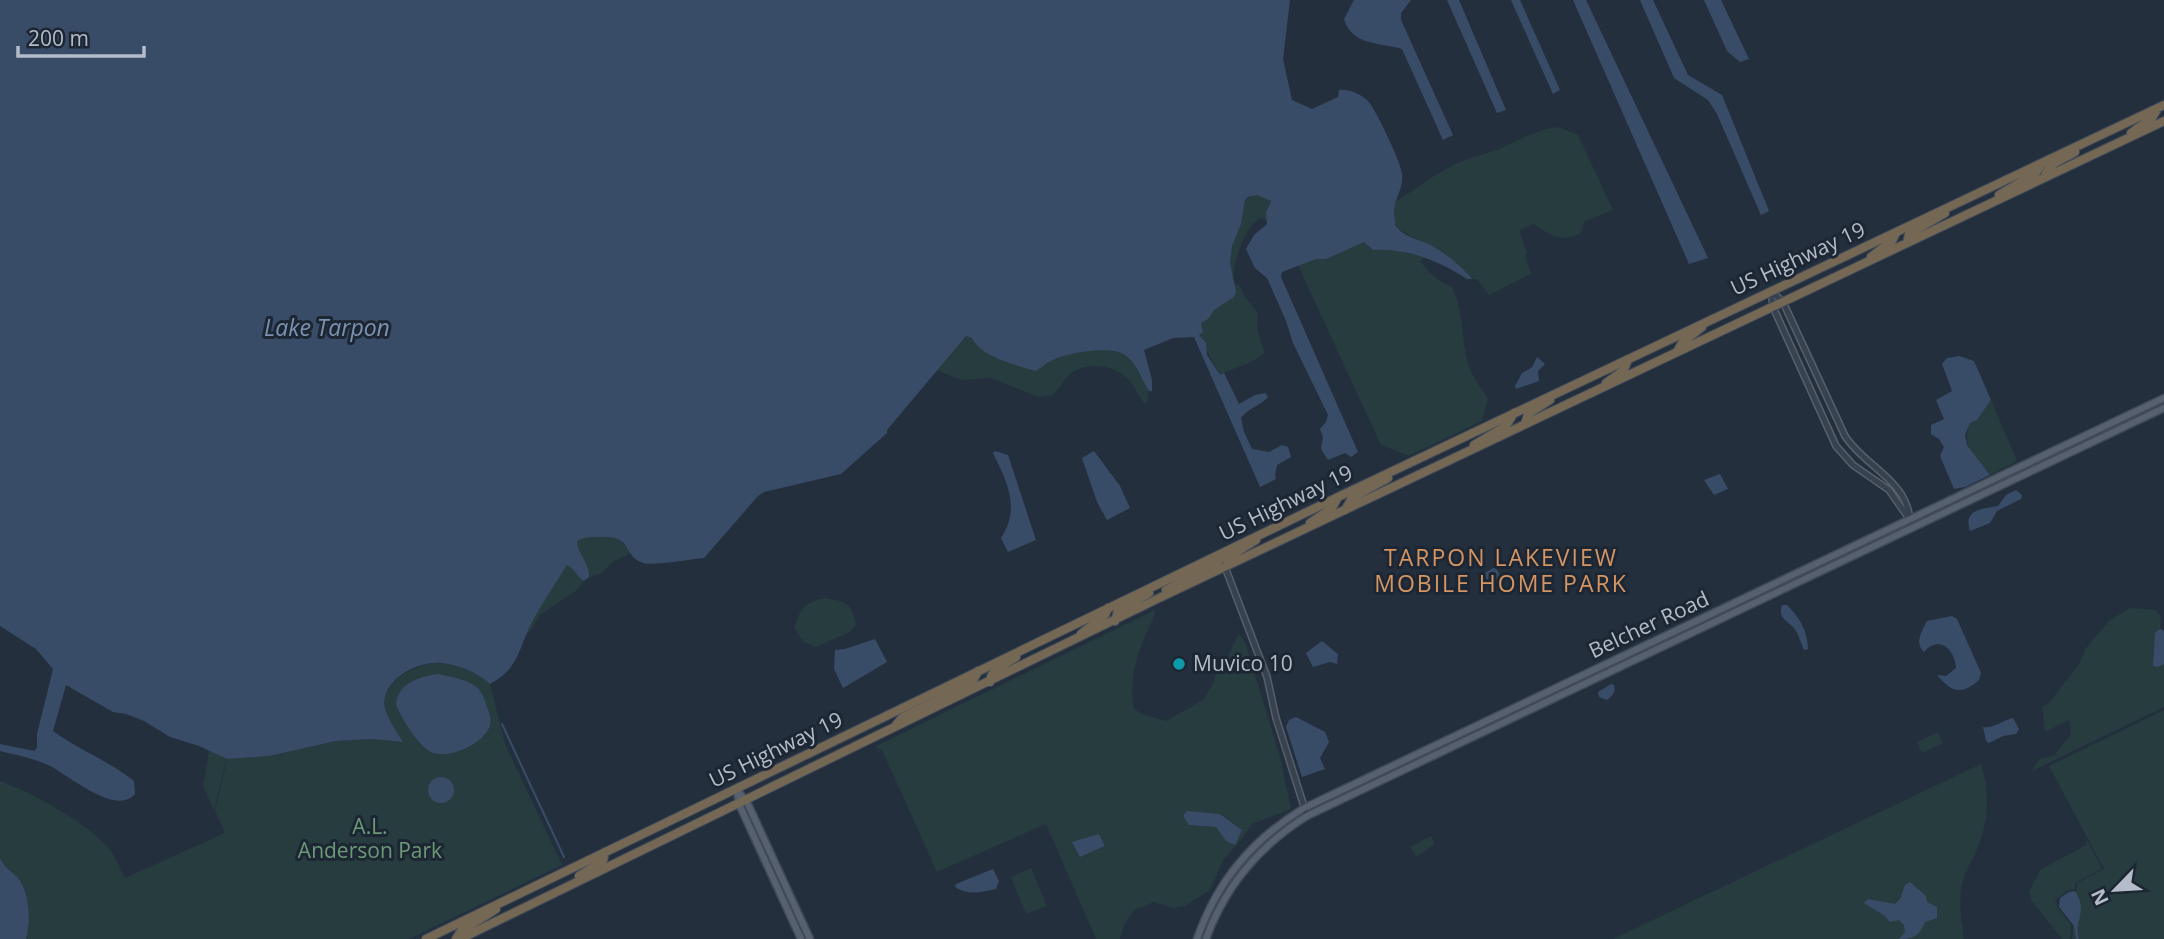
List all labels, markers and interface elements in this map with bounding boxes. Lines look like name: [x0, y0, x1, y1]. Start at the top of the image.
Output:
scale bar: [18, 14, 144, 58]
text: 200 m: [28, 24, 89, 52]
street label: US Highway 19: [1726, 215, 1869, 301]
water label: Lake Tarpon: [264, 311, 390, 343]
street label: US Highway 19: [1214, 458, 1357, 547]
district label: TARPON LAKEVIEW MOBILE HOME PARK: [1374, 541, 1628, 599]
street label: Belcher Road: [1584, 584, 1713, 664]
place label: Muvico 10: [1193, 649, 1293, 677]
marker: Muvico 10: [1171, 656, 1187, 672]
street label: US Highway 19: [704, 705, 847, 794]
park label: A.L. Anderson Park: [298, 812, 442, 864]
north arrow: [2080, 855, 2150, 925]
text: N: [2085, 885, 2115, 910]

